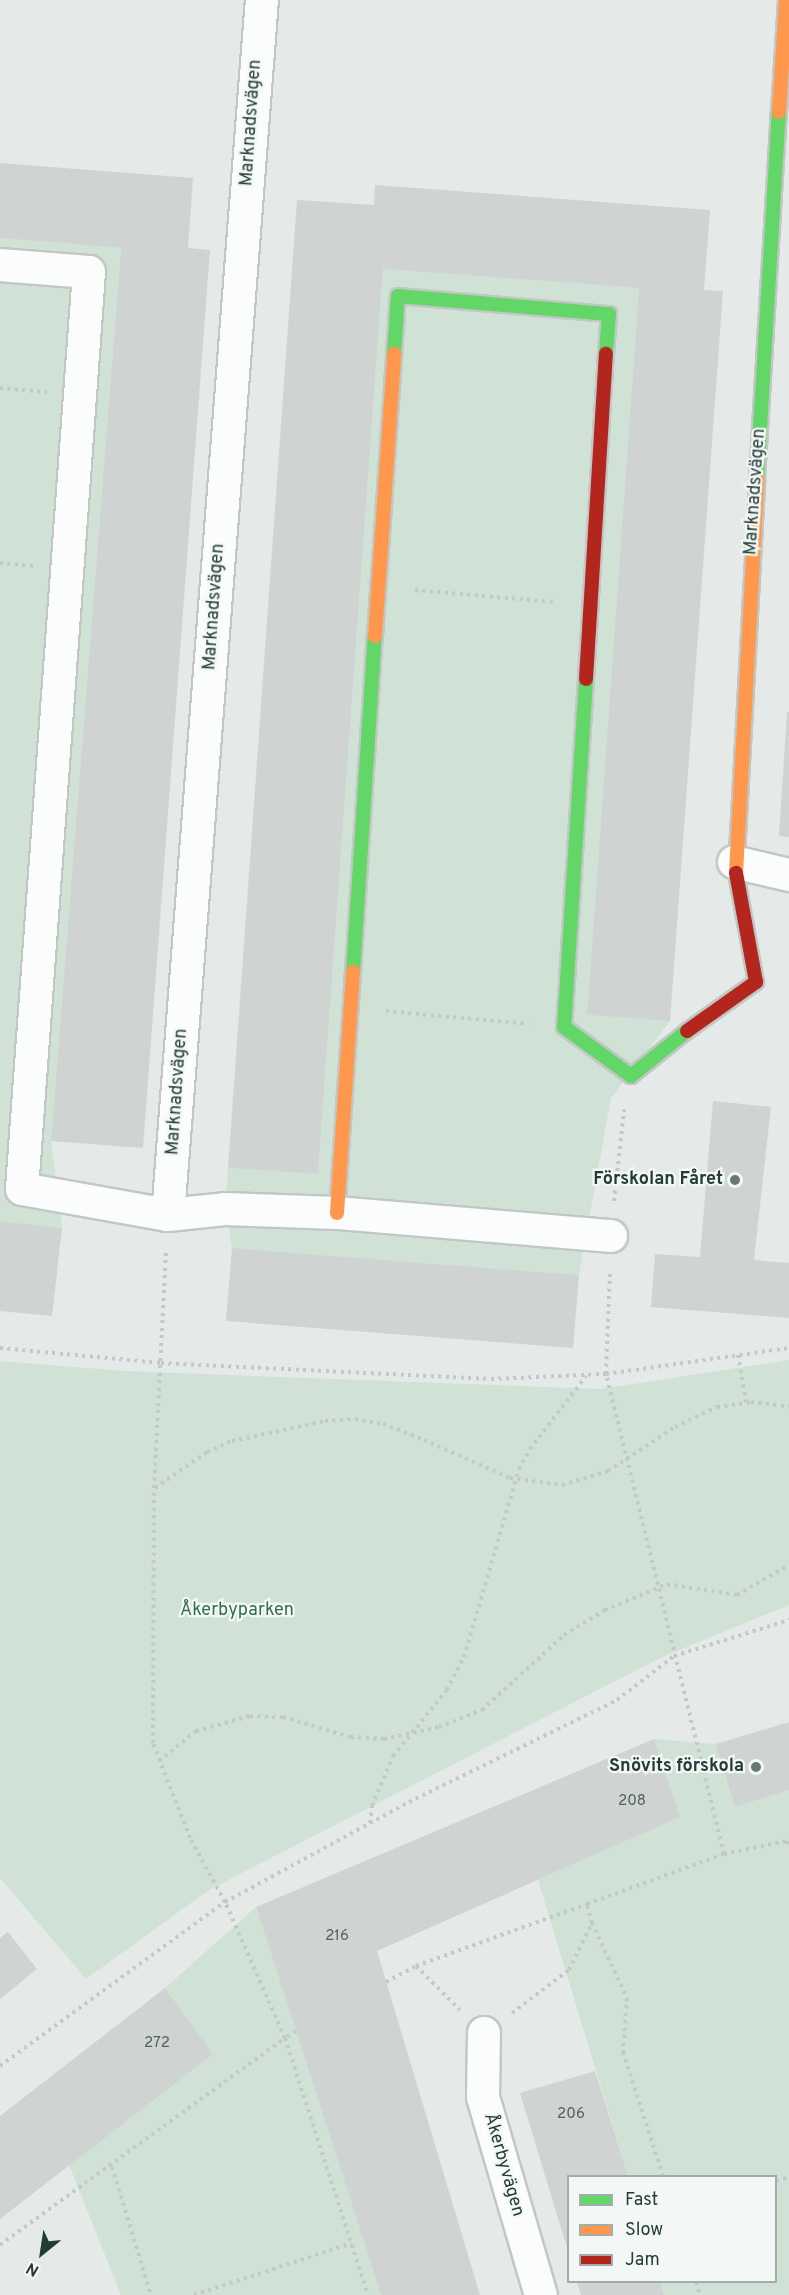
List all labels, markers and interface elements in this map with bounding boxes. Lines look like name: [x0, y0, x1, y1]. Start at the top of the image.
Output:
street label: Marknadsvägen: [237, 59, 267, 187]
street label: Marknadsvägen: [741, 428, 771, 556]
street label: Marknadsvägen: [200, 543, 230, 671]
street label: Marknadsvägen: [163, 1028, 193, 1156]
place label: Förskolan Fåret: [593, 1169, 723, 1191]
marker: Förskolan Fåret: [728, 1173, 742, 1187]
park label: Åkerbyparken: [180, 1600, 294, 1622]
place label: Snövits förskola: [609, 1756, 744, 1778]
marker: Snövits förskola: [749, 1760, 763, 1774]
house number: 208: [618, 1793, 646, 1811]
house number: 216: [325, 1928, 349, 1946]
house number: 272: [144, 2035, 170, 2053]
house number: 206: [557, 2106, 585, 2124]
street label: Åkerbyvägen: [478, 2111, 528, 2219]
legend: [567, 2175, 777, 2283]
text: Fast: [625, 2189, 658, 2212]
text: Slow: [625, 2219, 663, 2242]
north arrow: [12, 2223, 72, 2283]
text: Jam: [625, 2249, 660, 2272]
text: N: [23, 2257, 43, 2280]

